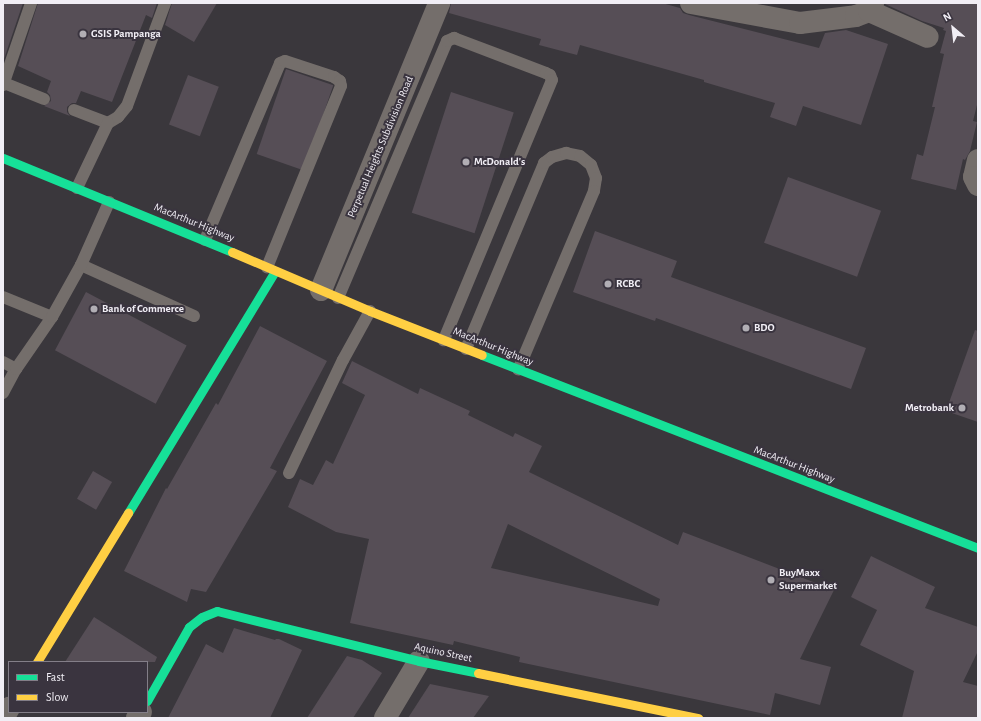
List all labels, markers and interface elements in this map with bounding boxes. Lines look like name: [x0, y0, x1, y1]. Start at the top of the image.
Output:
north arrow: [933, 8, 973, 48]
text: N: [941, 10, 953, 24]
place label: GSIS Pampanga: [91, 27, 161, 41]
marker: GSIS Pampanga: [78, 29, 88, 39]
street label: Perpetual Heights Subdivision Road: [345, 74, 417, 220]
place label: McDonald's: [474, 155, 525, 169]
marker: McDonald's: [461, 157, 471, 167]
street label: MacArthur Highway: [152, 201, 236, 245]
place label: RCBC: [616, 277, 640, 291]
marker: RCBC: [603, 279, 613, 289]
place label: Bank of Commerce: [102, 302, 184, 316]
marker: Bank of Commerce: [89, 304, 99, 314]
place label: BDO: [754, 321, 775, 335]
marker: BDO: [741, 323, 751, 333]
street label: MacArthur Highway: [451, 325, 535, 369]
place label: Metrobank: [905, 401, 954, 415]
marker: Metrobank: [957, 403, 967, 413]
street label: MacArthur Highway: [752, 443, 836, 487]
place label: BuyMaxx Supermarket: [779, 567, 837, 593]
marker: BuyMaxx Supermarket: [766, 575, 776, 585]
street label: Aquino Street: [413, 640, 473, 666]
legend: [8, 661, 148, 713]
text: Fast: [46, 671, 65, 683]
text: Slow: [46, 691, 68, 703]

